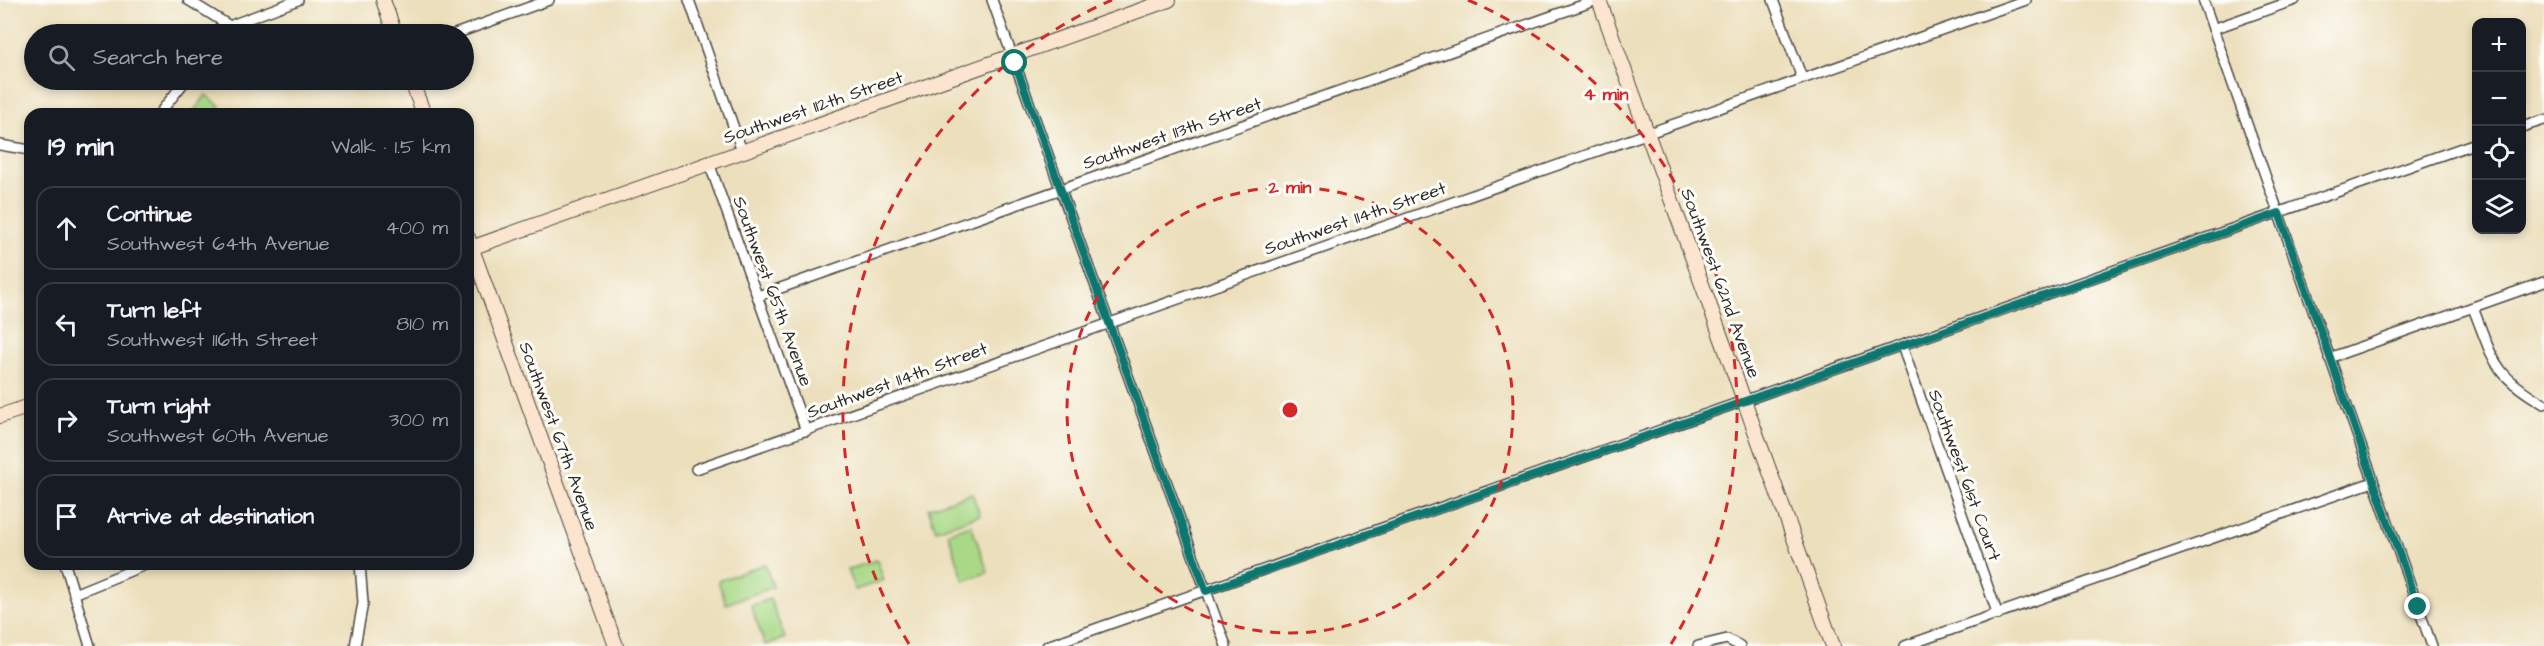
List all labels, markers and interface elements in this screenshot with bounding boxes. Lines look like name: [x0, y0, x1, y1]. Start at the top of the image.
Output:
map controls: [2472, 18, 2526, 234]
button: +: [2472, 18, 2526, 72]
search box: [24, 24, 474, 90]
icon: search: [45, 41, 78, 74]
text: Search here: [93, 42, 223, 73]
route start: [1001, 49, 1027, 75]
street label: Southwest 112th Street: [720, 65, 907, 150]
button: −: [2472, 72, 2526, 126]
text: 4 min: [1583, 82, 1629, 107]
street label: Southwest 113th Street: [1079, 91, 1266, 176]
button: locate: [2472, 126, 2526, 180]
text: 19 min: [48, 129, 114, 165]
text: Walk · 1.5 km: [331, 133, 450, 161]
street label: Southwest 114th Street: [1261, 175, 1450, 261]
text: 2 min: [1267, 175, 1312, 200]
button: layers: [2472, 180, 2526, 234]
street label: Southwest 62nd Avenue: [1675, 185, 1767, 382]
street label: Southwest 65th Avenue: [726, 193, 819, 390]
text: Continue: [107, 199, 192, 230]
icon: ahead: [50, 212, 83, 245]
text: 400 m: [386, 214, 448, 242]
text: Southwest 64th Avenue: [107, 230, 330, 258]
text: Turn left: [107, 295, 201, 326]
icon: left: [50, 308, 83, 341]
text: 810 m: [396, 310, 448, 338]
text: Southwest 116th Street: [107, 326, 318, 354]
street label: Southwest 114th Street: [803, 336, 992, 425]
street label: Southwest 67th Avenue: [513, 338, 604, 534]
street label: Southwest 61st Court: [1922, 386, 2008, 565]
text: Turn right: [107, 391, 210, 422]
centre of rings: [1280, 400, 1300, 420]
icon: right: [50, 404, 83, 437]
text: 300 m: [389, 406, 448, 434]
text: Southwest 60th Avenue: [107, 422, 329, 450]
icon: arrive: [50, 500, 83, 533]
text: Arrive at destination: [107, 501, 314, 532]
route end: [2404, 593, 2430, 619]

